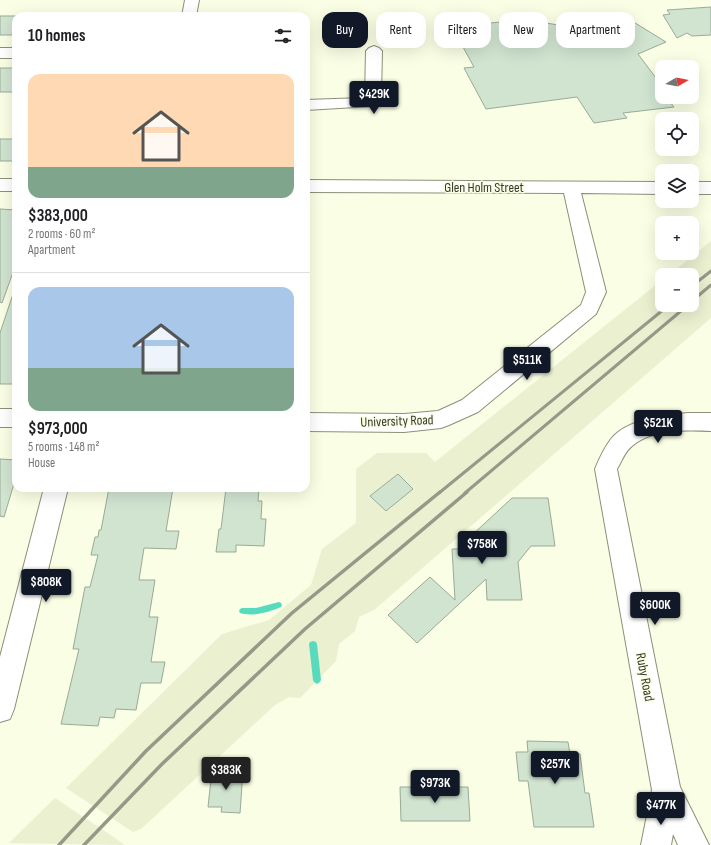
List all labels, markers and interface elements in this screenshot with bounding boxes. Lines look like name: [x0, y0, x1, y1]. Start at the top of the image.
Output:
chip: Buy: [322, 12, 368, 48]
chip: Rent: [376, 12, 426, 48]
chip: Filters: [434, 12, 491, 48]
chip: New: [499, 12, 548, 48]
chip: Apartment: [556, 12, 635, 48]
icon: filters: [272, 25, 294, 47]
text: 10 homes: [28, 26, 85, 46]
north arrow: [655, 60, 699, 104]
map controls: [655, 60, 699, 312]
pin: $429K: [346, 81, 402, 115]
text: $429K: [358, 86, 390, 102]
icon: home: [125, 100, 197, 172]
button: locate: [655, 112, 699, 156]
button: layers: [655, 164, 699, 208]
street label: Glen Holm Street: [444, 179, 524, 196]
text: $383,000: [28, 206, 88, 226]
button: +: [655, 216, 699, 260]
text: 2 rooms · 60 m²: [28, 226, 95, 242]
text: Apartment: [28, 242, 75, 258]
button: −: [655, 268, 699, 312]
icon: home: [125, 313, 197, 385]
pin: $511K: [499, 347, 555, 381]
text: $511K: [512, 352, 542, 368]
pin: $521K: [630, 410, 686, 444]
street label: University Road: [360, 411, 434, 431]
text: $521K: [643, 415, 673, 431]
text: $973,000: [28, 419, 88, 439]
text: 5 rooms · 148 m²: [28, 439, 100, 455]
text: House: [28, 455, 55, 471]
pin: $758K: [454, 531, 510, 565]
text: $758K: [467, 536, 497, 552]
pin: $808K: [18, 569, 74, 603]
text: $808K: [30, 574, 62, 590]
pin: $600K: [627, 592, 683, 626]
text: $600K: [639, 597, 671, 613]
street label: Ruby Road: [632, 651, 658, 703]
pin: $257K: [527, 751, 583, 785]
text: $257K: [540, 756, 570, 772]
pin: $383K: [198, 757, 254, 791]
text: $383K: [211, 762, 241, 778]
pin: $973K: [407, 770, 463, 804]
text: $973K: [420, 775, 450, 791]
pin: $477K: [633, 792, 689, 826]
text: $477K: [646, 797, 676, 813]

